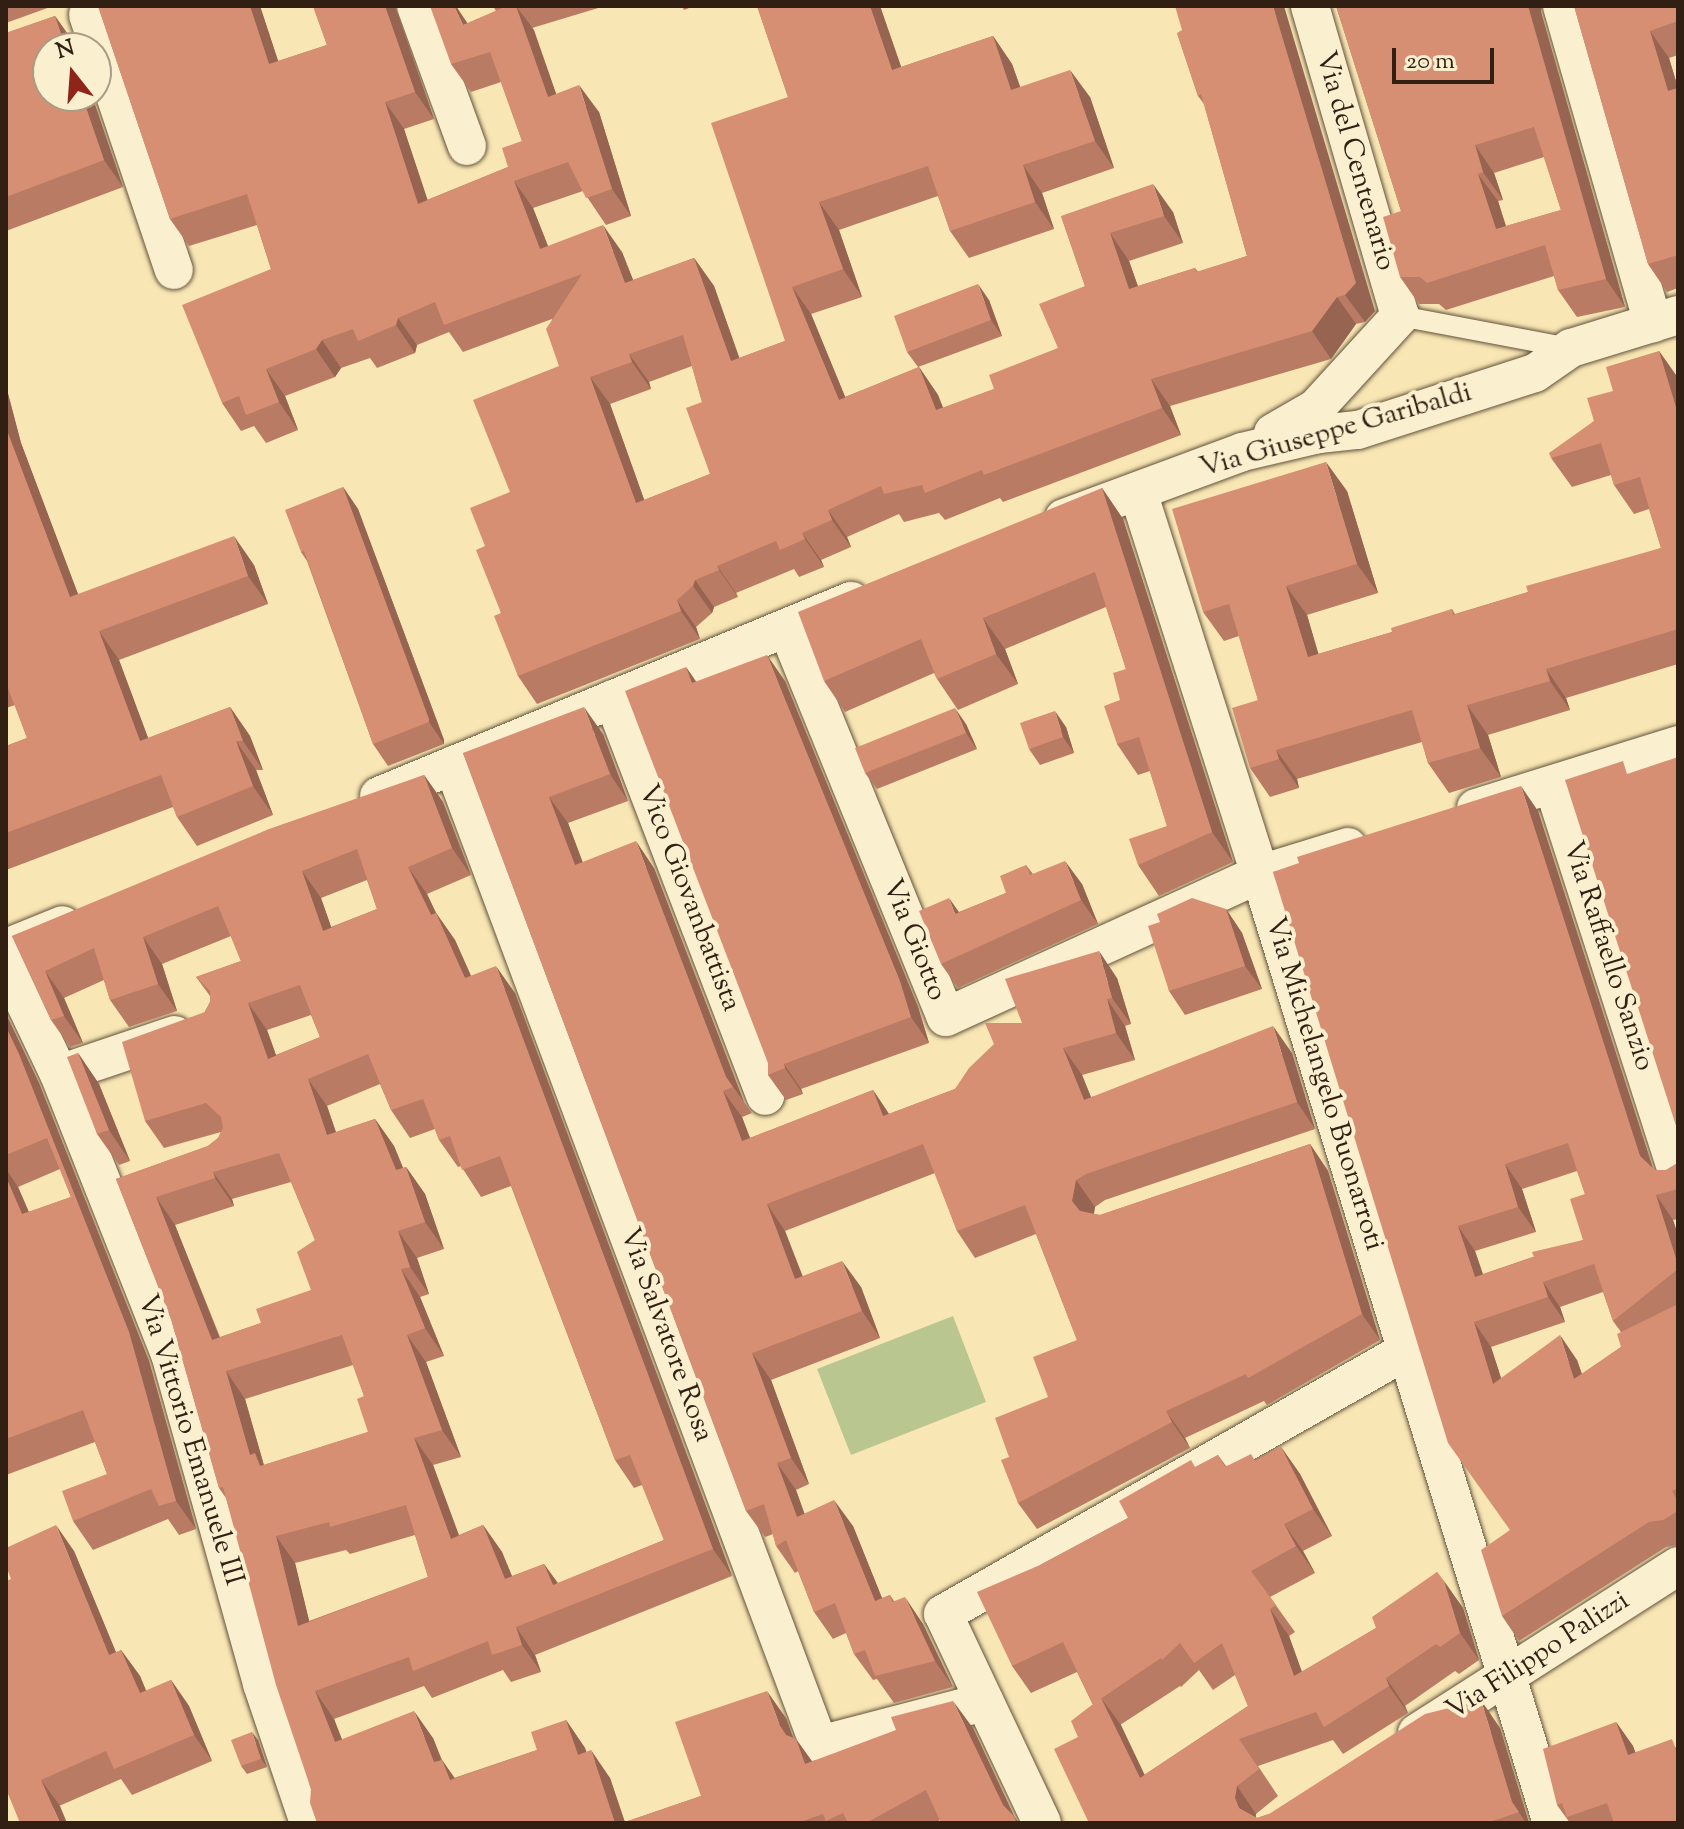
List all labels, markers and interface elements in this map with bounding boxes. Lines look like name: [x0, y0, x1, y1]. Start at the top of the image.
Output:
north arrow: [32, 32, 112, 112]
scale bar: [1396, 32, 1498, 82]
text: N: [52, 33, 79, 69]
text: 20 m: [1406, 45, 1455, 79]
street label: Via del Centenario: [1308, 48, 1402, 274]
street label: Via Giuseppe Garibaldi: [1196, 376, 1476, 486]
street label: Vico Giovanbattista: [630, 780, 748, 1016]
street label: Via Raffaello Sanzio: [1555, 837, 1661, 1075]
street label: Via Giotto: [874, 874, 954, 1006]
street label: Via Michelangelo Buonarroti: [1257, 913, 1391, 1255]
street label: Via Salvatore Rosa: [612, 1223, 720, 1447]
street label: Via Vittorio Emanuele III: [130, 1290, 250, 1590]
street label: Via Filippo Palizzi: [1440, 1584, 1636, 1728]

